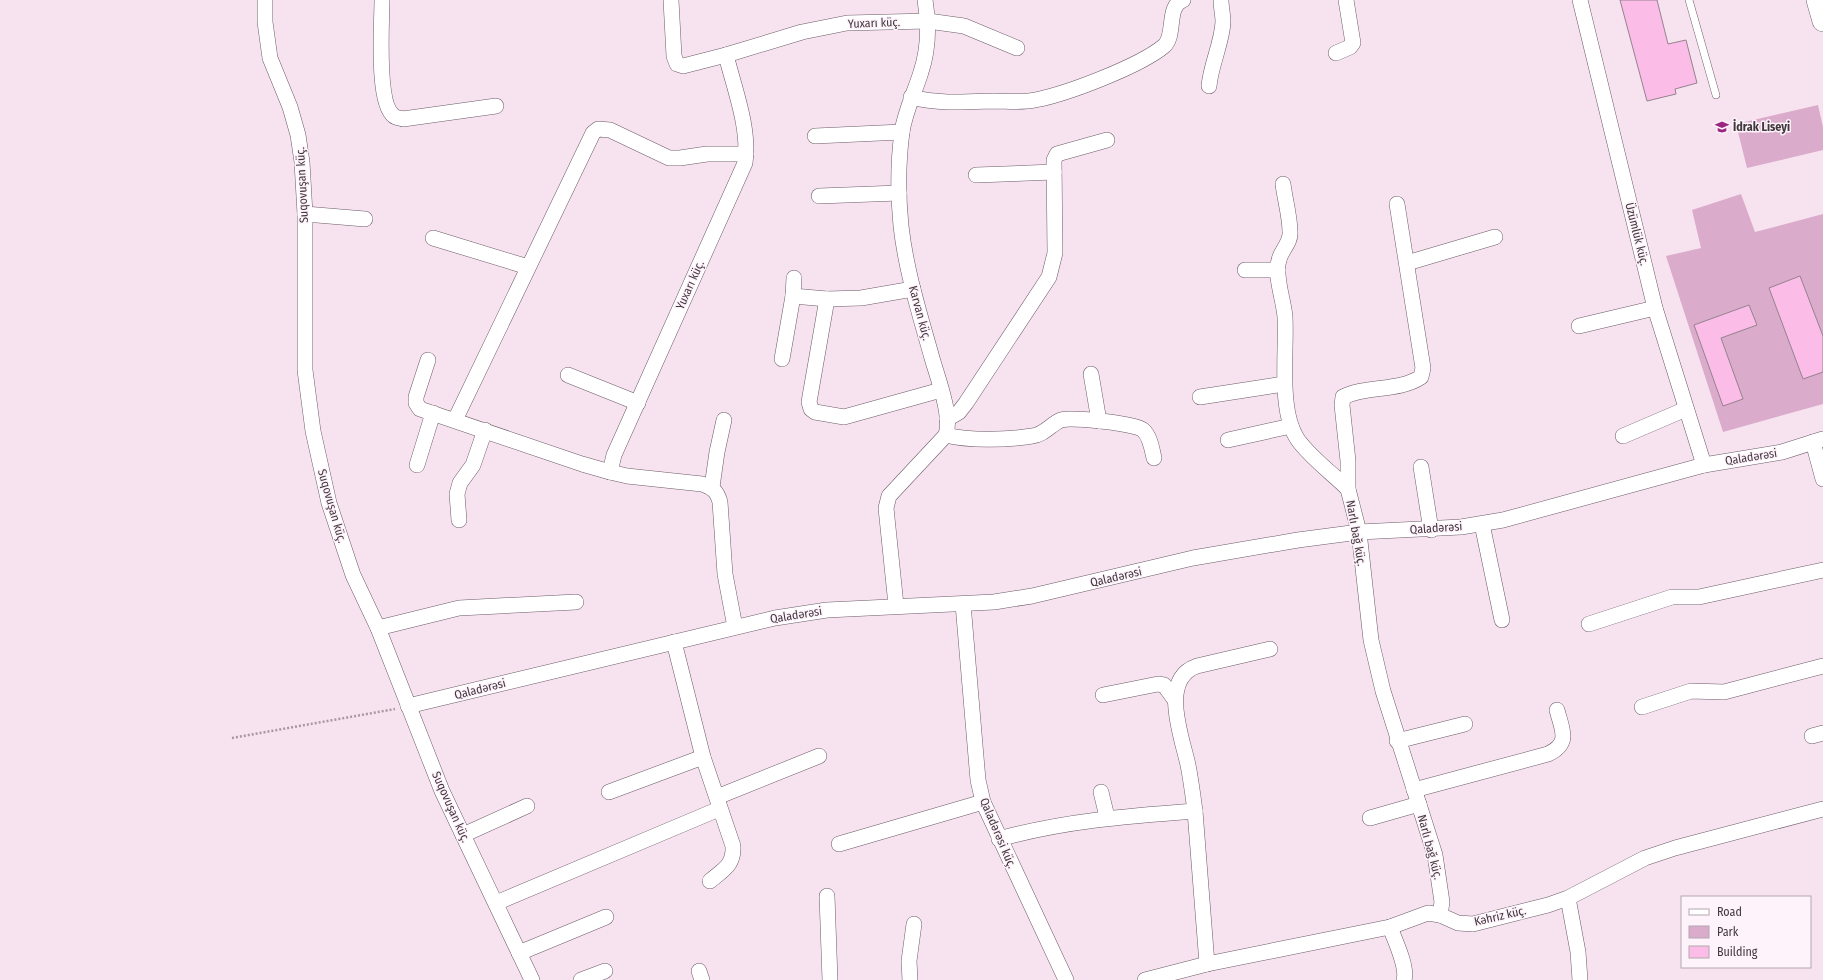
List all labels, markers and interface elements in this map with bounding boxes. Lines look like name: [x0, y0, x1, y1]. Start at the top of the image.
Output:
street label: Yuxarı küç.: [848, 15, 901, 31]
school or university icon: İdrak Liseyi: [1714, 119, 1730, 135]
place label: İdrak Liseyi: [1733, 119, 1790, 134]
street label: Suqovuşan küç.: [293, 146, 311, 223]
street label: Üzümlük küç.: [1622, 201, 1654, 267]
street label: Yuxarı küç.: [673, 258, 707, 312]
street label: Karvan küç.: [906, 284, 934, 342]
street label: Qaladərəsi: [1724, 446, 1778, 468]
street label: Suqovuşan küç.: [315, 467, 349, 545]
street label: Narlı bağ küç.: [1343, 499, 1369, 567]
street label: Qaladərəsi: [1409, 519, 1463, 537]
street label: Qaladərəsi: [1089, 564, 1143, 590]
street label: Qaladərəsi: [769, 604, 823, 626]
street label: Qaladərəsi: [453, 676, 507, 702]
street label: Suqovuşan küç.: [429, 769, 473, 845]
street label: Qaladərəsi küç.: [977, 796, 1019, 871]
street label: Narlı bağ küç.: [1415, 813, 1445, 881]
legend: [1681, 896, 1811, 968]
street label: Kəhriz küç.: [1473, 903, 1528, 929]
text: Road: [1717, 905, 1742, 919]
text: Park: [1717, 925, 1739, 939]
text: Building: [1717, 945, 1758, 959]

